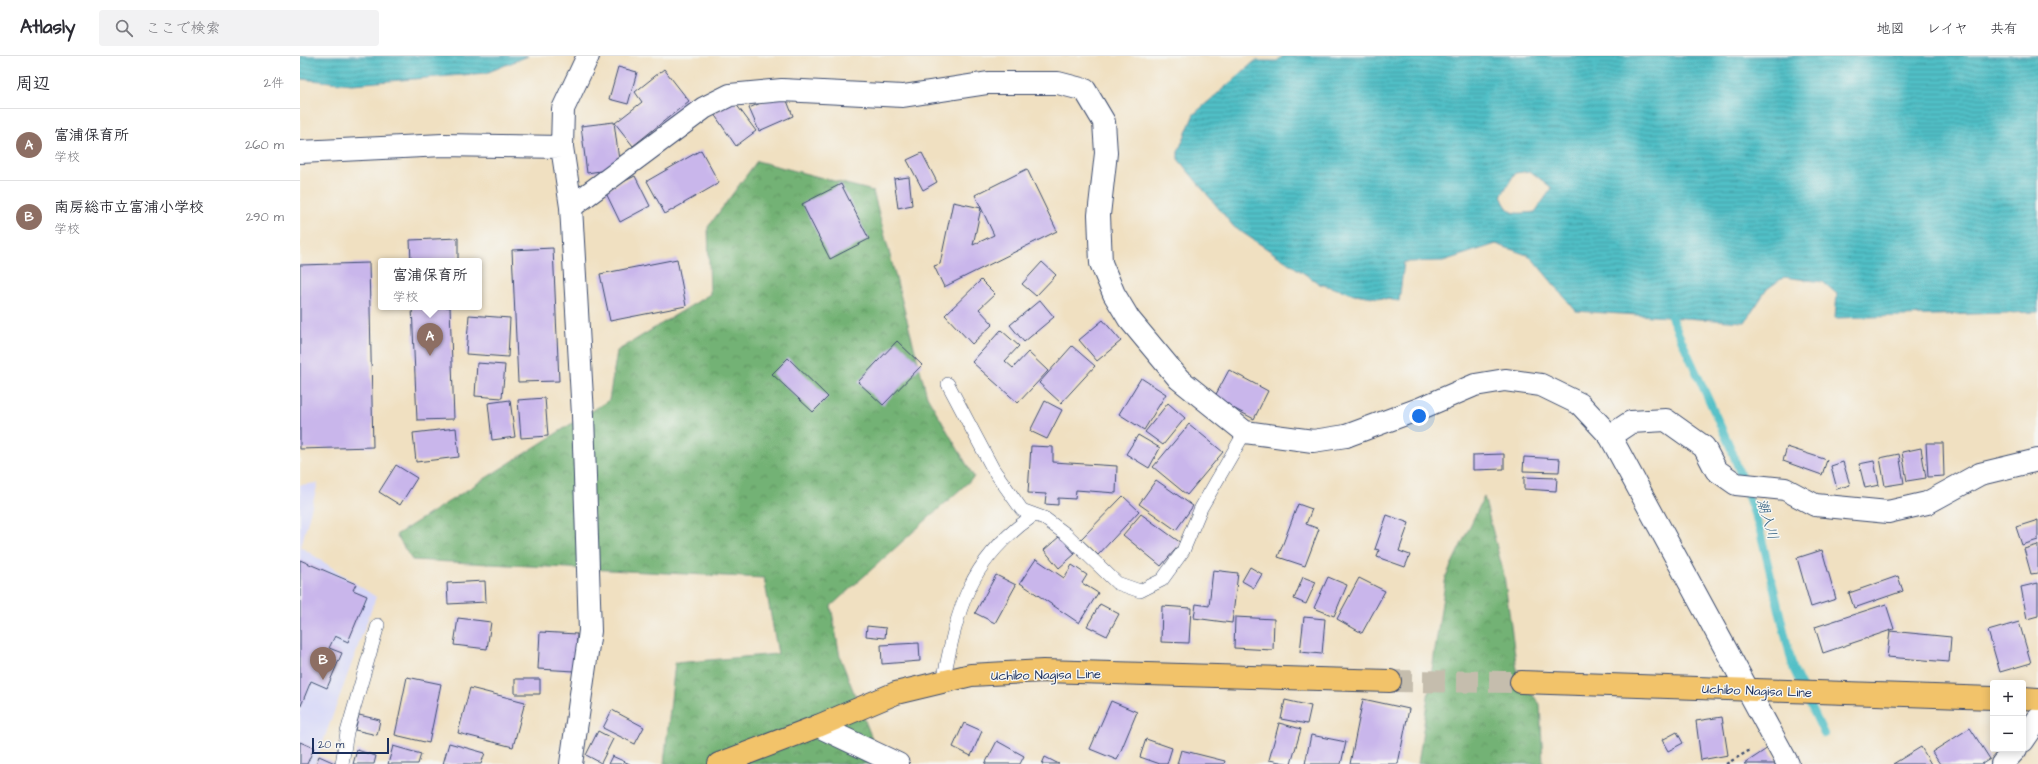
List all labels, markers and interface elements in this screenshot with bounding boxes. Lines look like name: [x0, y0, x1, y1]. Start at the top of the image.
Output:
search box: [99, 10, 379, 46]
text: Atlasly: [20, 14, 75, 41]
icon: search: [113, 17, 135, 39]
text: ここで検索: [145, 18, 220, 39]
text: 地図: [1877, 19, 1905, 39]
text: レイヤ: [1927, 19, 1968, 39]
text: 共有: [1990, 19, 2018, 39]
text: 周辺: [16, 72, 50, 96]
text: 2件: [264, 74, 284, 92]
text: 富浦保育所: [54, 125, 129, 146]
text: A: [25, 136, 33, 154]
text: 260 m: [245, 136, 284, 154]
text: 学校: [54, 148, 80, 166]
text: 南房総市立富浦小学校: [54, 197, 204, 218]
text: B: [24, 208, 34, 226]
text: 290 m: [246, 208, 284, 226]
text: 学校: [54, 220, 80, 238]
popup: [378, 258, 482, 310]
text: 富浦保育所: [392, 265, 468, 286]
text: 学校: [392, 288, 419, 306]
pin: A: [417, 323, 443, 356]
your location: [1409, 406, 1429, 426]
water label: 潮入川: [1751, 496, 1783, 542]
pin: B: [310, 647, 336, 680]
street label: Uchibo Nagisa Line: [991, 665, 1101, 686]
street label: Uchibo Nagisa Line: [1702, 680, 1812, 703]
map controls: [1990, 680, 2026, 752]
button: +: [1990, 680, 2026, 716]
button: −: [1990, 716, 2026, 752]
scale bar: [312, 736, 389, 755]
text: 20 m: [318, 737, 344, 752]

